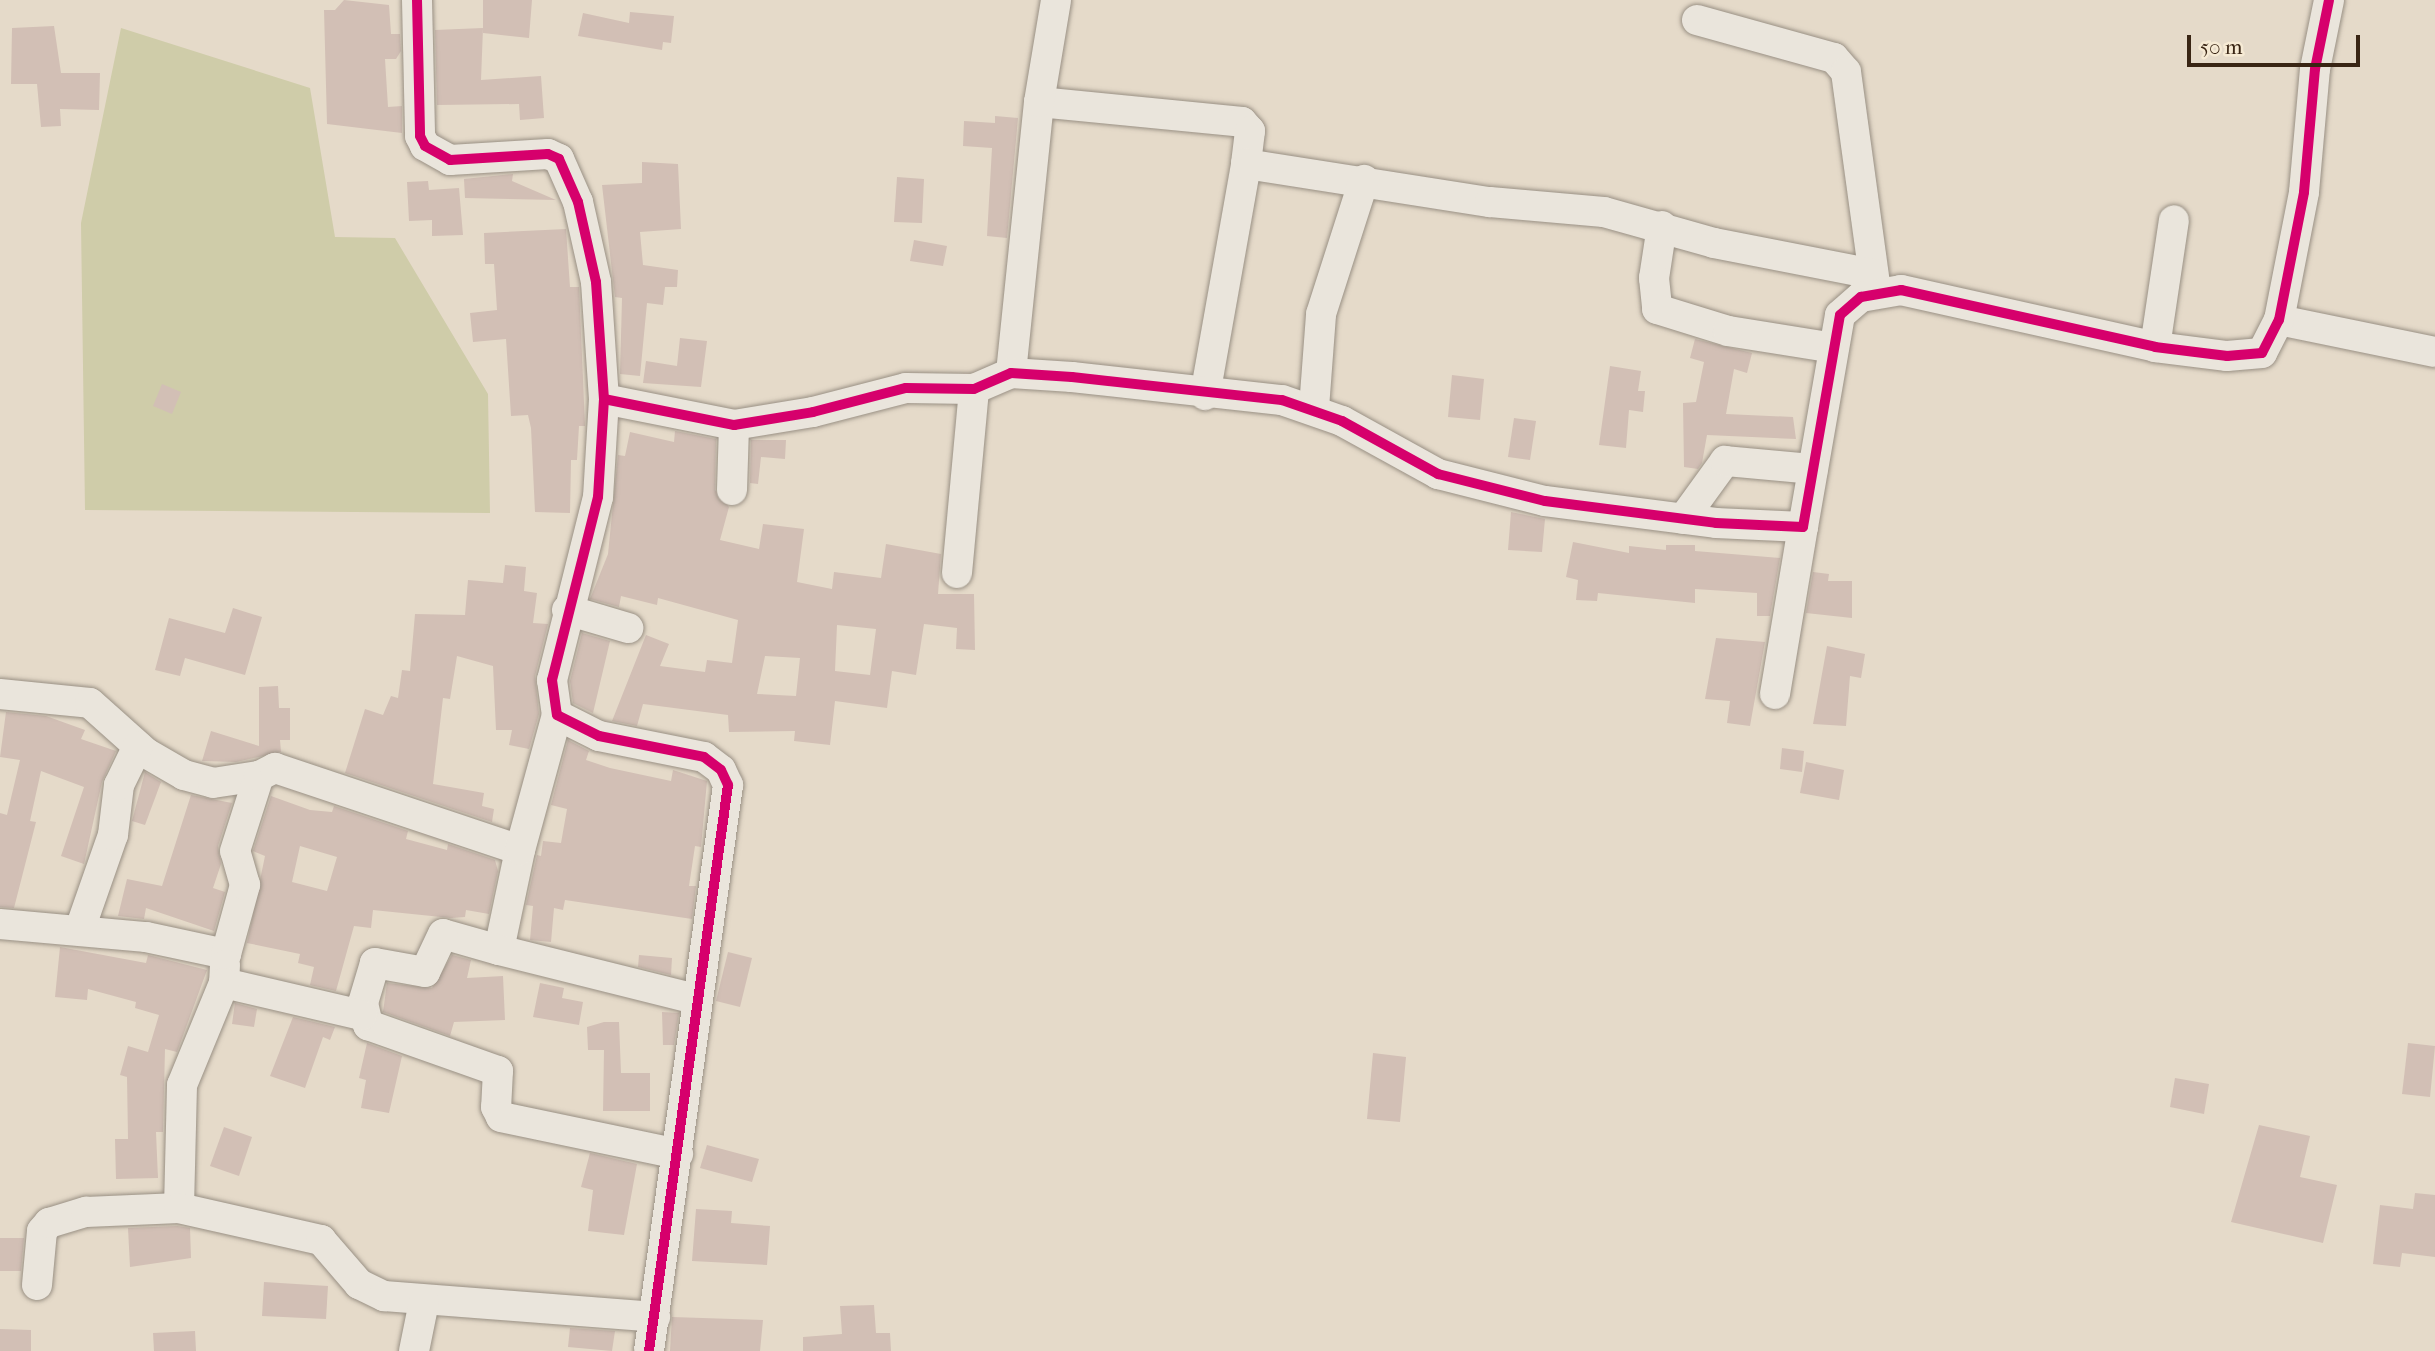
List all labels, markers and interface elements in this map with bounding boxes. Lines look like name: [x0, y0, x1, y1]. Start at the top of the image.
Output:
scale bar: [2190, 21, 2363, 65]
text: 50 m: [2200, 35, 2243, 59]

